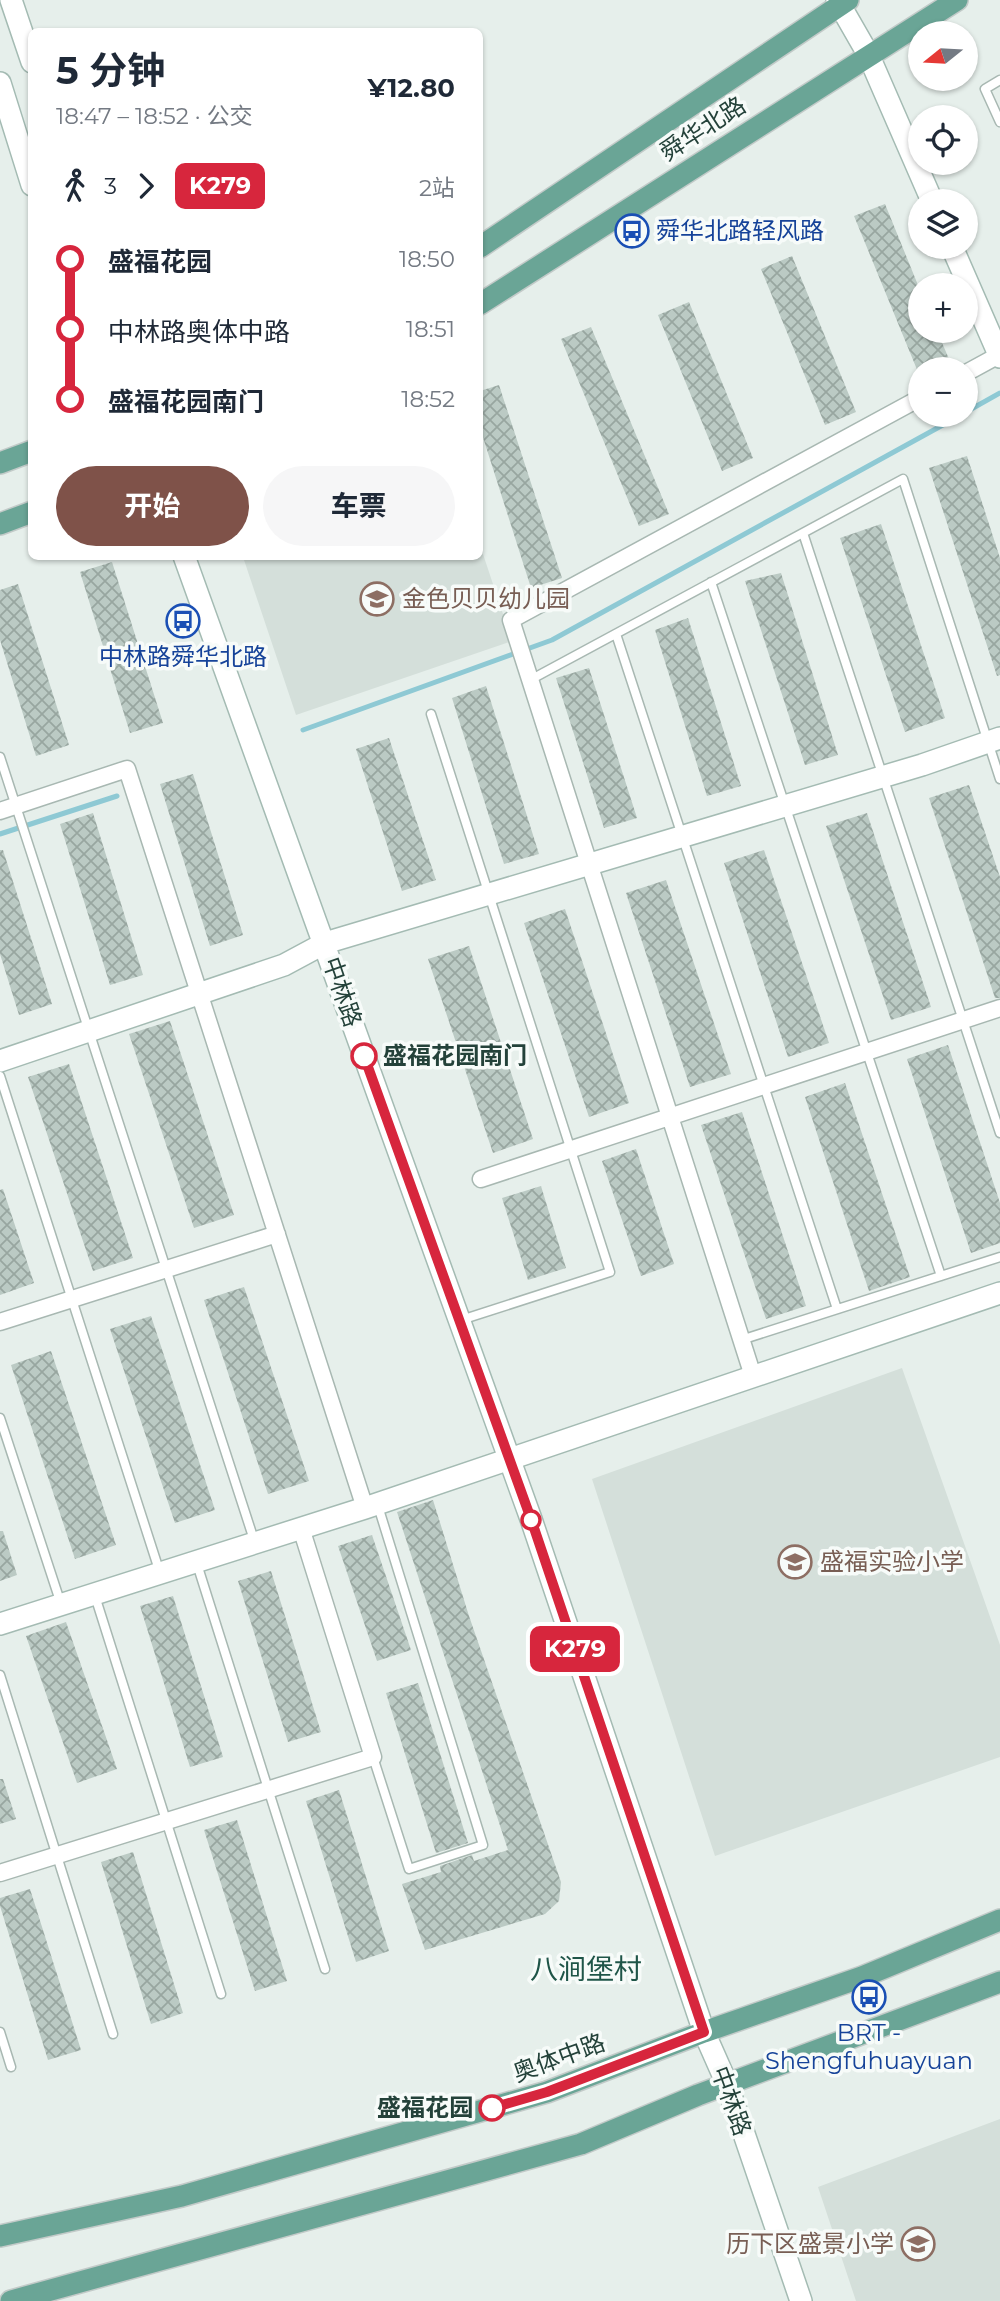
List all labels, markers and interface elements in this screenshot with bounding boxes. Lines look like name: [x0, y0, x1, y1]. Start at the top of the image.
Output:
north arrow: [908, 21, 978, 91]
map controls: [908, 21, 978, 427]
text: 5 分钟: [56, 47, 165, 94]
text: ¥12.80: [367, 72, 455, 104]
street label: 舜华北路: [655, 90, 751, 167]
text: 18:47 – 18:52 · 公交: [56, 102, 253, 130]
button: locate: [908, 105, 978, 175]
icon: walk: [56, 167, 94, 205]
icon: forward: [127, 167, 165, 205]
text: K279: [189, 171, 251, 200]
text: 3: [104, 172, 117, 200]
text: 2站: [419, 174, 455, 202]
button: layers: [908, 189, 978, 259]
bus stop icon: 舜华北路轻风路: [613, 212, 651, 250]
place label: 舜华北路轻风路: [656, 216, 824, 245]
text: 18:50: [399, 245, 455, 273]
text: 盛福花园: [108, 246, 212, 278]
button: +: [908, 273, 978, 343]
text: 18:51: [406, 315, 455, 343]
text: 中林路奥体中路: [108, 316, 290, 348]
button: −: [908, 357, 978, 427]
text: 18:52: [401, 385, 455, 413]
text: 盛福花园南门: [108, 386, 264, 418]
button: 开始: [56, 466, 249, 546]
button: 车票: [263, 466, 455, 546]
school or university icon: 金色贝贝幼儿园: [358, 580, 396, 618]
place label: 金色贝贝幼儿园: [402, 584, 570, 613]
bus stop icon: 中林路舜华北路: [164, 602, 202, 640]
place label: 中林路舜华北路: [99, 642, 267, 671]
street label: 中林路: [317, 953, 368, 1031]
place label: 盛福花园南门: [383, 1041, 527, 1070]
marker: 盛福花园南门: [351, 1043, 377, 1069]
unlabelled marker: [521, 1510, 541, 1530]
school or university icon: 盛福实验小学: [776, 1543, 814, 1581]
place label: 盛福实验小学: [820, 1547, 964, 1576]
line badge: K279: [526, 1626, 624, 1672]
text: K279: [544, 1634, 606, 1663]
district label: 八涧堡村: [530, 1952, 642, 1986]
bus stop icon: BRT - Shengfuhuayuan: [850, 1978, 888, 2016]
place label: BRT - Shengfuhuayuan: [765, 2018, 973, 2075]
street label: 奥体中路: [509, 2027, 609, 2088]
street label: 中林路: [706, 2062, 757, 2140]
place label: 盛福花园: [377, 2093, 473, 2122]
marker: 盛福花园: [479, 2095, 505, 2121]
school or university icon: 历下区盛景小学: [899, 2225, 937, 2263]
place label: 历下区盛景小学: [726, 2229, 894, 2258]

